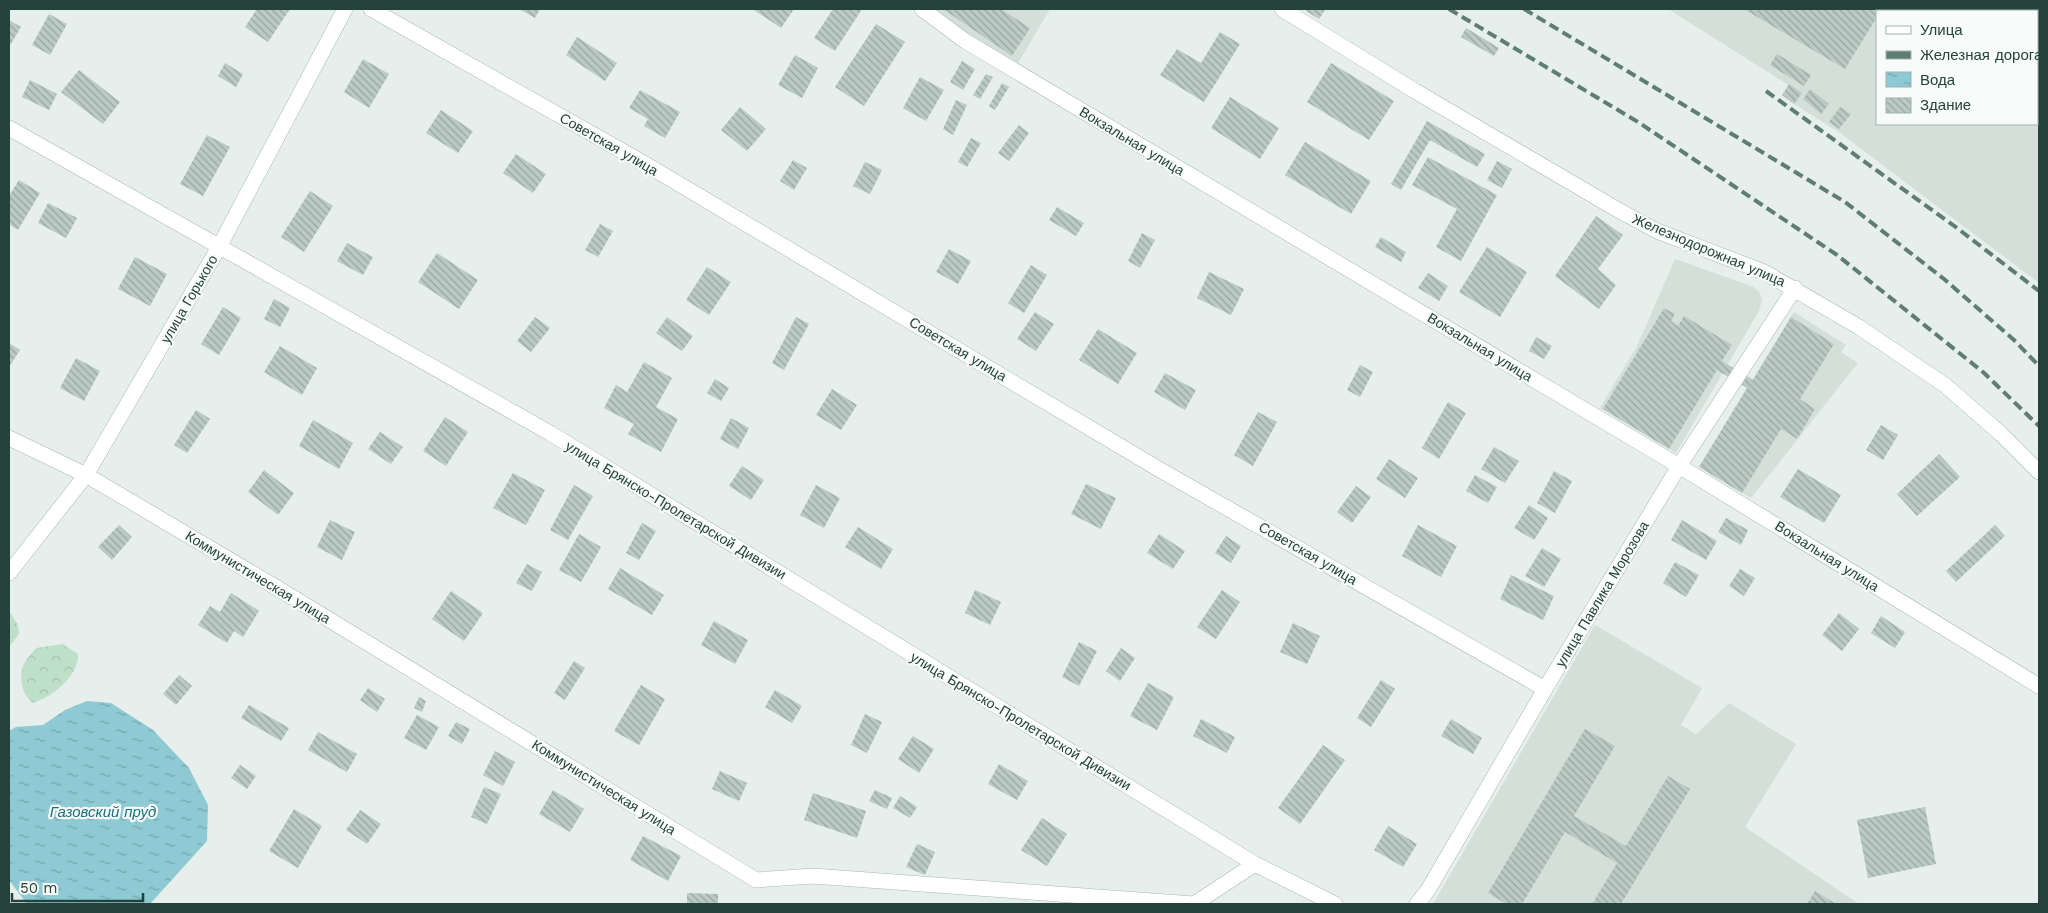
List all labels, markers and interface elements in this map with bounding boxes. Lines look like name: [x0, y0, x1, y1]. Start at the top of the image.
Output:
legend: [1876, 10, 2038, 125]
text: Улица: [1920, 21, 1963, 39]
text: Железная дорога: [1920, 46, 2043, 64]
text: Вода: [1920, 71, 1956, 89]
text: Здание: [1920, 96, 1971, 114]
street label: Вокзальная улица: [1077, 103, 1187, 179]
street label: Советская улица: [557, 109, 661, 179]
street label: Железнодорожная улица: [1630, 211, 1788, 290]
street label: улица Горького: [157, 252, 221, 346]
street label: Вокзальная улица: [1425, 309, 1535, 385]
street label: Советская улица: [906, 314, 1010, 385]
street label: улица Брянско-Пролетарской Дивизии: [563, 438, 789, 582]
street label: Советская улица: [1256, 518, 1360, 588]
street label: улица Павлика Морозова: [1552, 518, 1652, 670]
street label: Вокзальная улица: [1772, 518, 1882, 595]
street label: Коммунистическая улица: [183, 527, 334, 627]
street label: улица Брянско-Пролетарской Дивизии: [908, 649, 1134, 793]
street label: Коммунистическая улица: [529, 736, 679, 838]
water label: Газовский пруд: [50, 803, 156, 821]
scale bar: [12, 870, 144, 902]
text: 50 m: [20, 879, 57, 897]

